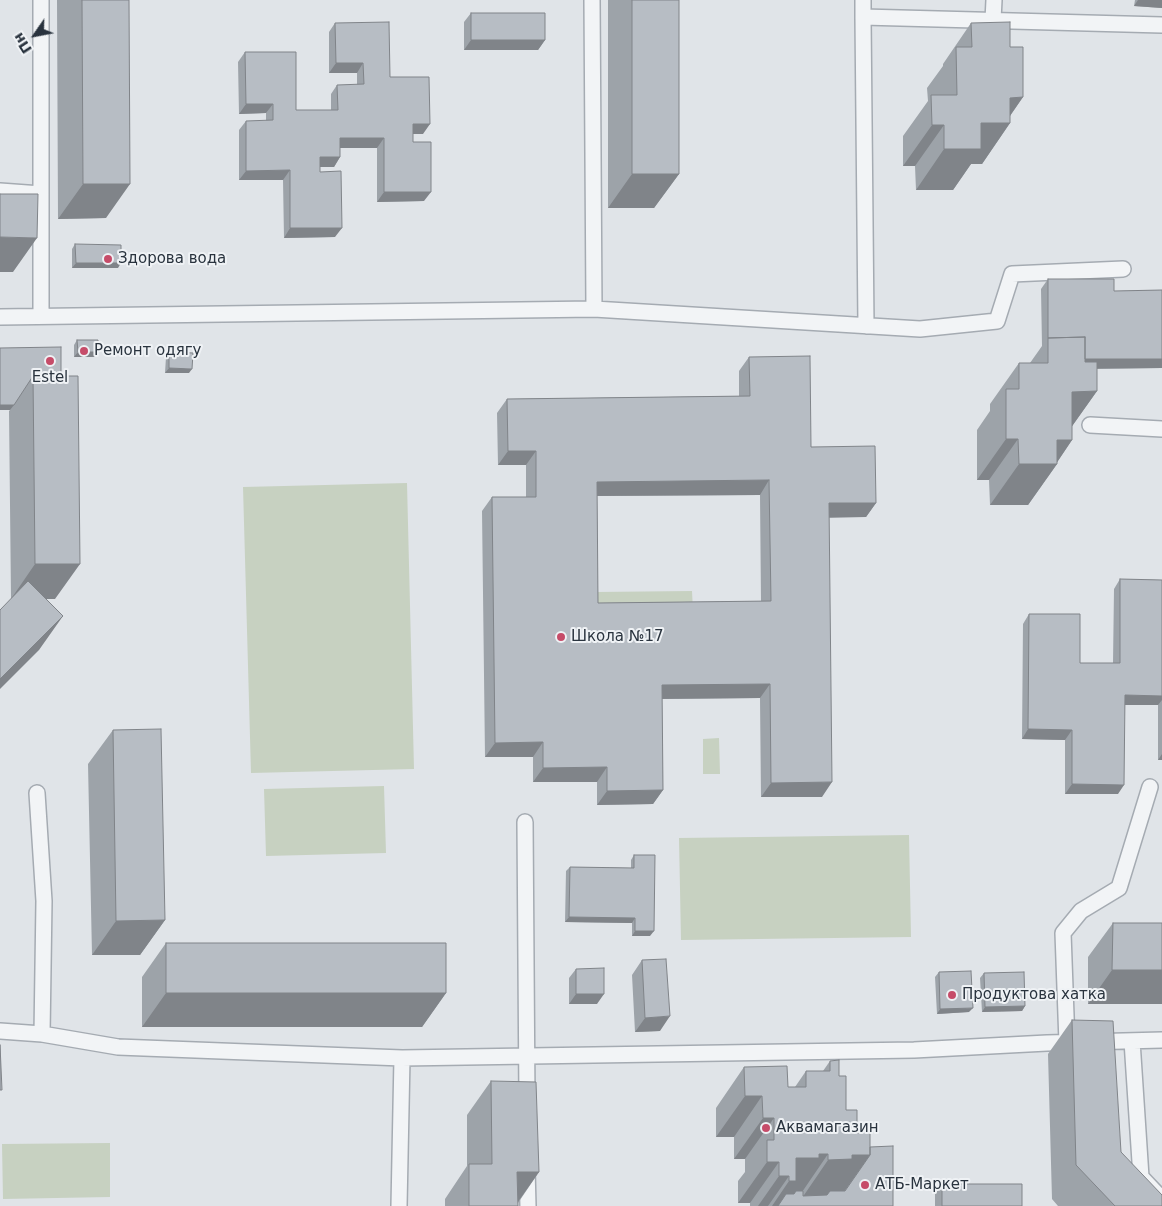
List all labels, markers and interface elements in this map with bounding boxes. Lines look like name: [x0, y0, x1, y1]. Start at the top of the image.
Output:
north arrow: [10, 10, 60, 60]
text: Пн: [10, 30, 35, 57]
place label: Здорова вода: [118, 250, 226, 268]
marker: Здорова вода: [102, 253, 114, 265]
place label: Ремонт одягу: [94, 342, 201, 360]
marker: Ремонт одягу: [78, 345, 90, 357]
marker: Estel: [44, 355, 56, 367]
place label: Estel: [32, 369, 68, 387]
place label: Школа №17: [571, 628, 664, 646]
marker: Школа №17: [555, 631, 567, 643]
place label: Продуктова хатка: [962, 986, 1106, 1004]
marker: Продуктова хатка: [946, 989, 958, 1001]
place label: Аквамагазин: [776, 1119, 878, 1137]
marker: Аквамагазин: [760, 1122, 772, 1134]
place label: АТБ-Маркет: [875, 1176, 969, 1194]
marker: АТБ-Маркет: [859, 1179, 871, 1191]

